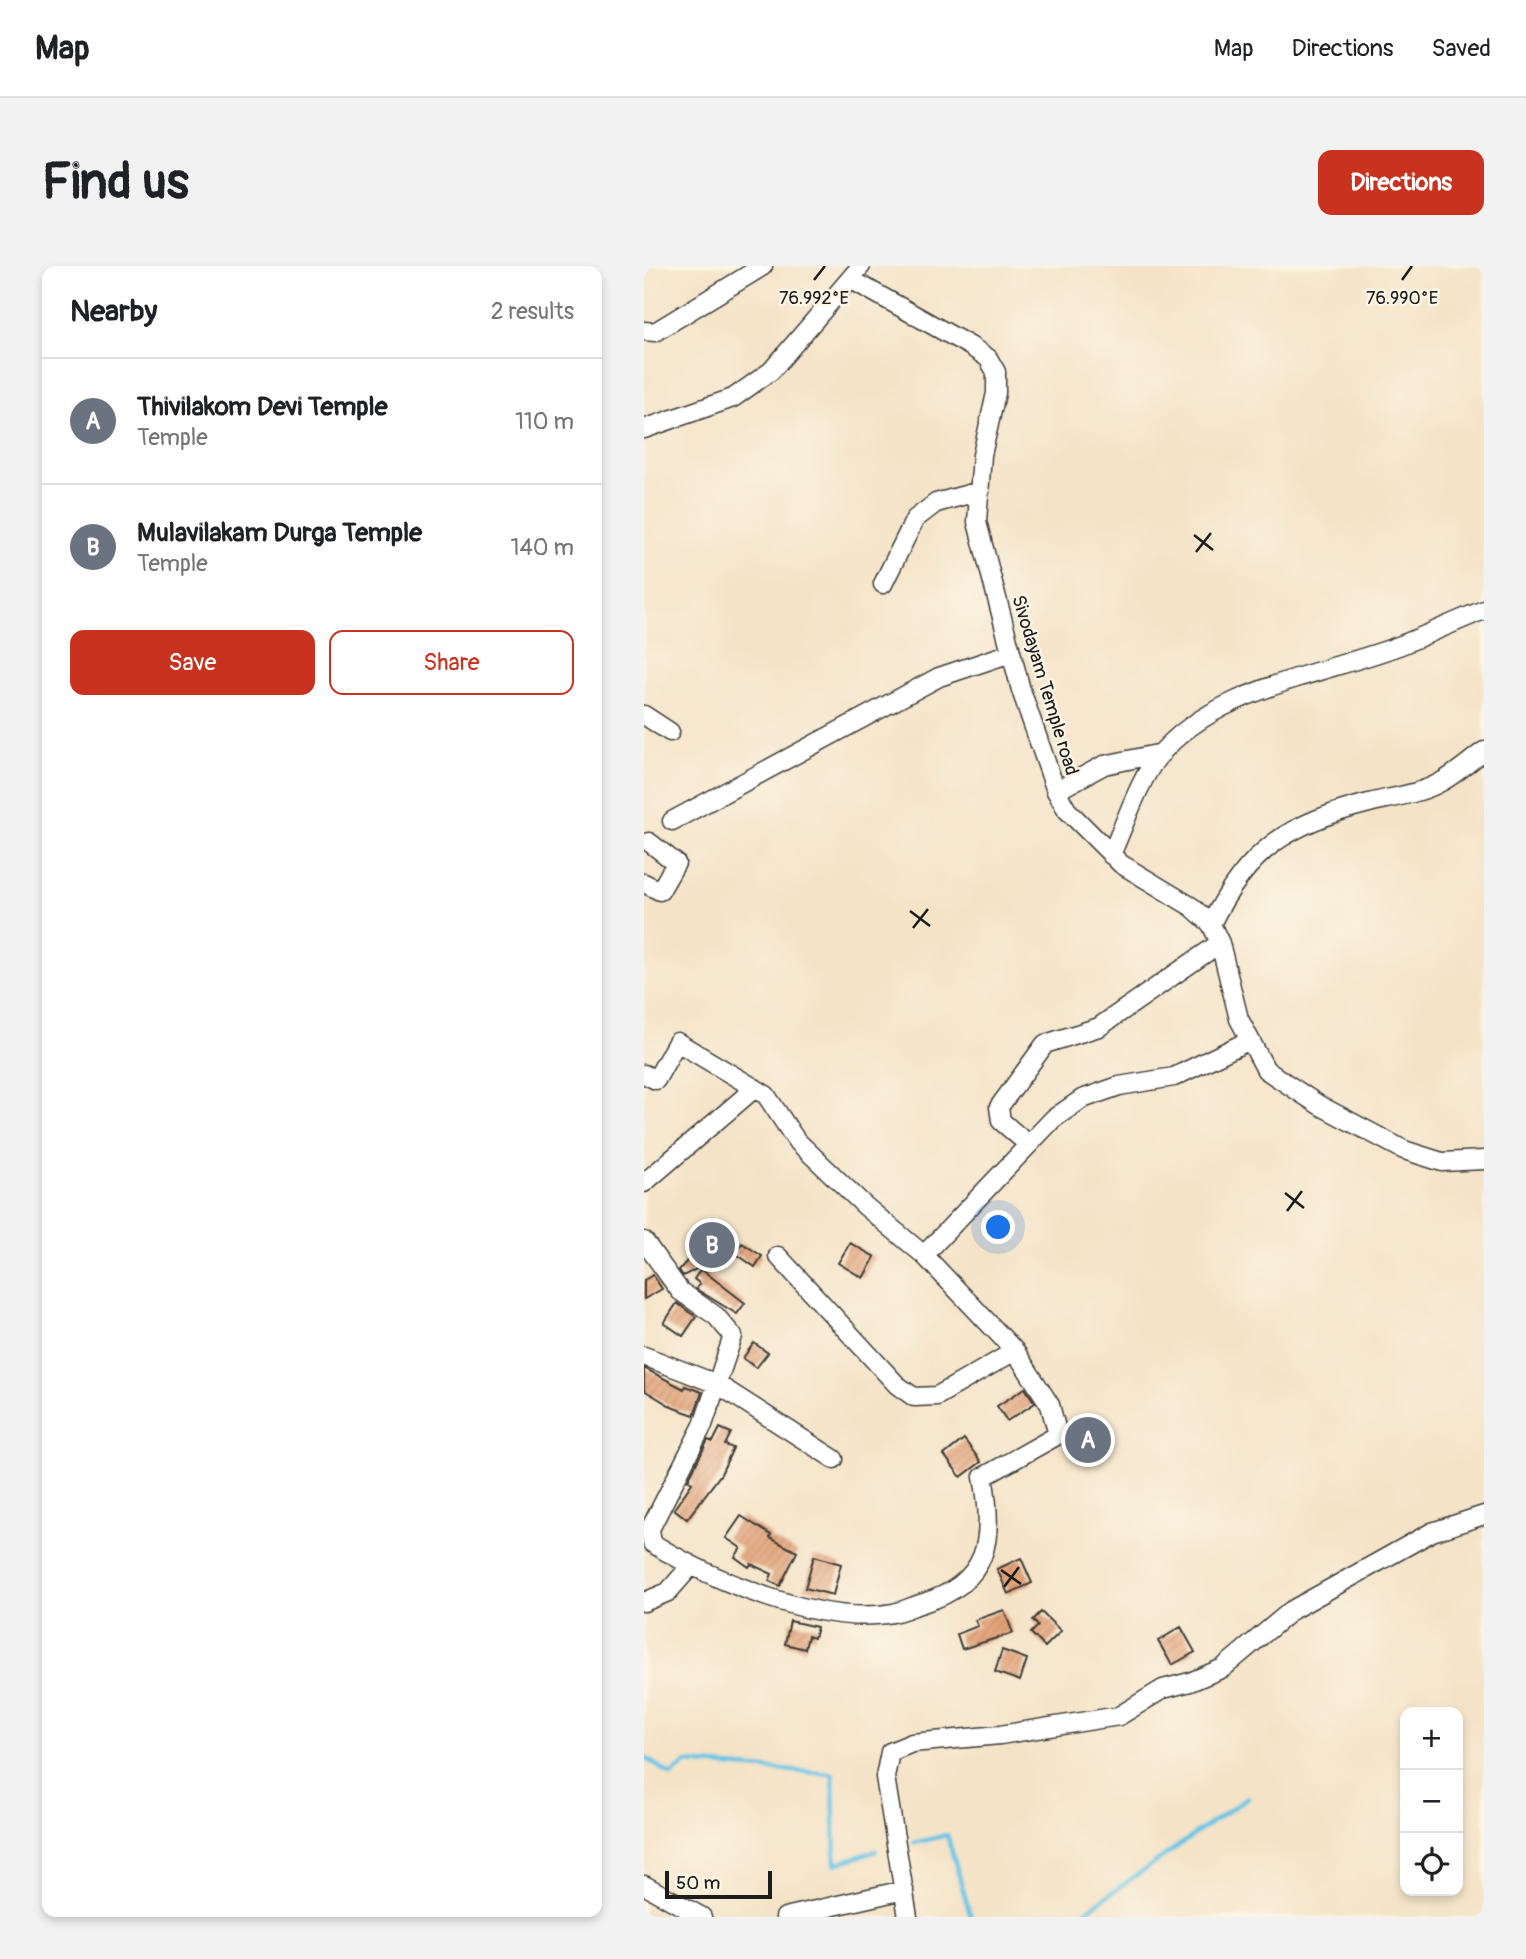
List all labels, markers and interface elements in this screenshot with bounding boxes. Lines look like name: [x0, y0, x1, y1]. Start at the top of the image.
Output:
text: Map: [35, 28, 90, 69]
text: Map: [1214, 34, 1254, 63]
text: Directions: [1292, 34, 1393, 63]
text: Saved: [1431, 34, 1491, 63]
button: Directions: [1318, 150, 1484, 215]
text: Find us: [42, 152, 189, 213]
text: 76.992°E: [779, 287, 849, 310]
text: 76.990°E: [1366, 287, 1438, 310]
text: Nearby: [70, 293, 157, 330]
text: 2 results: [491, 297, 574, 326]
text: Thivilakom Devi Temple: [137, 391, 388, 423]
text: A: [86, 407, 100, 436]
text: 110 m: [515, 407, 574, 436]
text: Temple: [137, 423, 208, 452]
text: Mulavilakam Durga Temple: [137, 517, 422, 549]
text: B: [86, 533, 100, 562]
text: 140 m: [511, 533, 574, 562]
text: Temple: [137, 549, 208, 578]
street label: Sivodayam Temple road: [1006, 592, 1084, 778]
button: Save: [70, 630, 315, 695]
button: Share: [329, 630, 574, 695]
your location: [981, 1210, 1015, 1244]
pin: B: [689, 1219, 735, 1271]
pin: A: [1065, 1414, 1111, 1466]
map controls: [1400, 1707, 1463, 1896]
button: +: [1400, 1707, 1463, 1770]
button: −: [1400, 1770, 1463, 1833]
button: locate: [1400, 1833, 1463, 1896]
scale bar: [665, 1868, 772, 1900]
text: 50 m: [676, 1871, 720, 1895]

